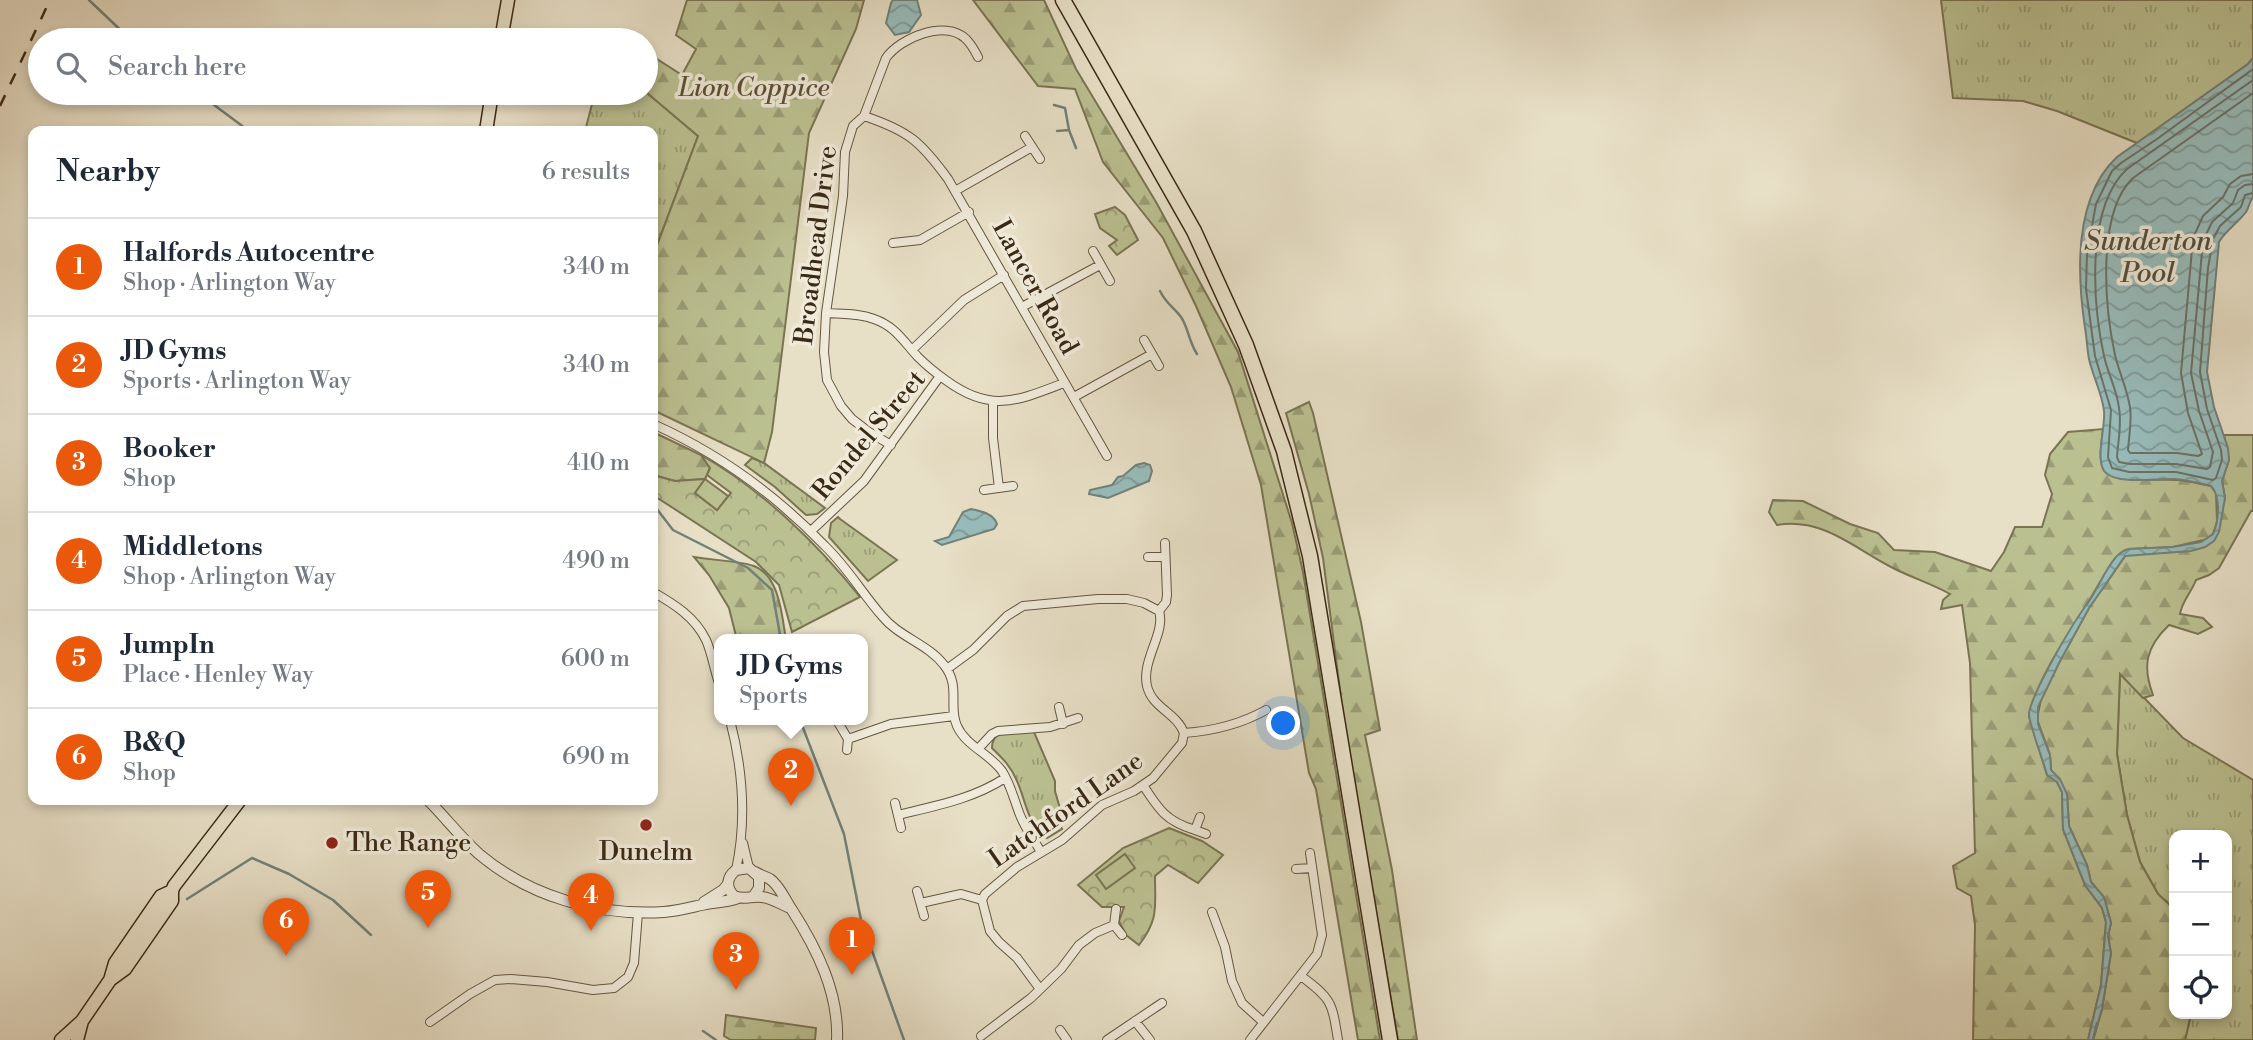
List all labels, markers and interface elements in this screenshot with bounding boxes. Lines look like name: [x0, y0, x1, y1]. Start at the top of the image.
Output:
search box: [28, 28, 658, 105]
icon: search: [52, 48, 90, 86]
text: Search here: [108, 51, 247, 83]
park label: Lion Coppice: [677, 72, 830, 104]
street label: Broadhead Drive: [788, 144, 844, 347]
text: Nearby: [56, 153, 160, 191]
text: 6 results: [542, 158, 630, 186]
street label: Lancer Road: [985, 214, 1085, 360]
water label: Sunderton Pool: [2084, 224, 2212, 291]
text: Halfords Autocentre: [123, 237, 375, 269]
text: 1: [73, 253, 85, 281]
text: 340 m: [563, 253, 630, 281]
text: Shop · Arlington Way: [123, 269, 336, 297]
text: JD Gyms: [123, 335, 226, 367]
text: 2: [72, 351, 86, 379]
text: 340 m: [563, 351, 630, 379]
street label: Rondel Street: [806, 364, 932, 506]
text: Sports · Arlington Way: [123, 367, 351, 395]
text: Booker: [123, 433, 216, 465]
text: 3: [72, 449, 86, 477]
text: 410 m: [567, 449, 630, 477]
text: Shop: [123, 465, 176, 493]
text: Middletons: [123, 531, 263, 563]
text: 4: [71, 547, 87, 575]
text: 490 m: [562, 547, 630, 575]
text: Shop · Arlington Way: [123, 563, 336, 591]
text: JumpIn: [123, 629, 215, 661]
popup: [714, 634, 868, 725]
text: 5: [72, 645, 86, 673]
text: 600 m: [561, 645, 630, 673]
text: JD Gyms: [739, 650, 843, 682]
text: Place · Henley Way: [123, 661, 314, 689]
text: Sports: [739, 682, 808, 710]
your location: [1266, 706, 1300, 740]
text: B&Q: [123, 727, 186, 759]
text: 6: [72, 743, 86, 771]
text: 690 m: [562, 743, 630, 771]
street label: Latchford Lane: [983, 745, 1149, 875]
pin: 2: [768, 748, 814, 806]
text: Shop: [123, 759, 176, 787]
marker: Dunelm: [638, 817, 654, 833]
place label: The Range: [346, 827, 471, 859]
map controls: [2169, 830, 2232, 1019]
button: +: [2169, 830, 2232, 893]
marker: The Range: [324, 835, 340, 851]
place label: Dunelm: [599, 836, 693, 868]
pin: 5: [405, 870, 451, 928]
pin: 4: [568, 873, 614, 931]
button: −: [2169, 893, 2232, 956]
pin: 6: [263, 898, 309, 956]
pin: 1: [829, 917, 875, 975]
pin: 3: [713, 932, 759, 990]
button: locate: [2169, 956, 2232, 1019]

